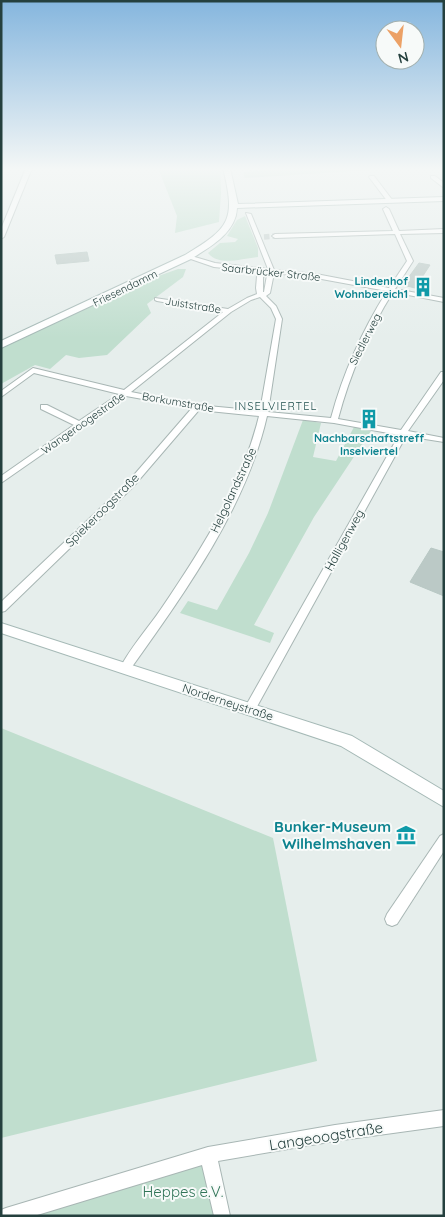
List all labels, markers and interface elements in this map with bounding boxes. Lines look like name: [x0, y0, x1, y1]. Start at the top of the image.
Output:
north arrow: [375, 20, 425, 70]
text: N: [396, 48, 411, 68]
street label: Saarbrücker Straße: [221, 260, 321, 284]
street label: Friesendamm: [90, 266, 160, 310]
place label: Lindenhof Wohnbereich1: [334, 274, 408, 301]
building icon: Lindenhof Wohnbereich1: [412, 276, 434, 298]
street label: Juiststraße: [164, 294, 222, 316]
street label: Siedlerweg: [346, 311, 384, 367]
street label: Wangeroogestraße: [38, 389, 128, 457]
street label: Borkumstraße: [141, 389, 215, 415]
district label: INSELVIERTEL: [235, 399, 317, 413]
building icon: Nachbarschaftstreff Inselviertel: [358, 408, 380, 430]
place label: Nachbarschaftstreff Inselviertel: [314, 431, 424, 458]
street label: Helgolandstraße: [207, 445, 259, 535]
street label: Spiekeroogstraße: [62, 470, 142, 550]
street label: Halligenweg: [321, 507, 367, 573]
street label: Norderneystraße: [181, 680, 276, 724]
place label: Bunker-Museum Wilhelmshaven: [274, 817, 391, 853]
museum icon: Bunker-Museum Wilhelmshaven: [395, 824, 417, 846]
street label: Langeoogstraße: [268, 1118, 384, 1154]
park label: Heppes e.V.: [143, 1182, 223, 1201]

